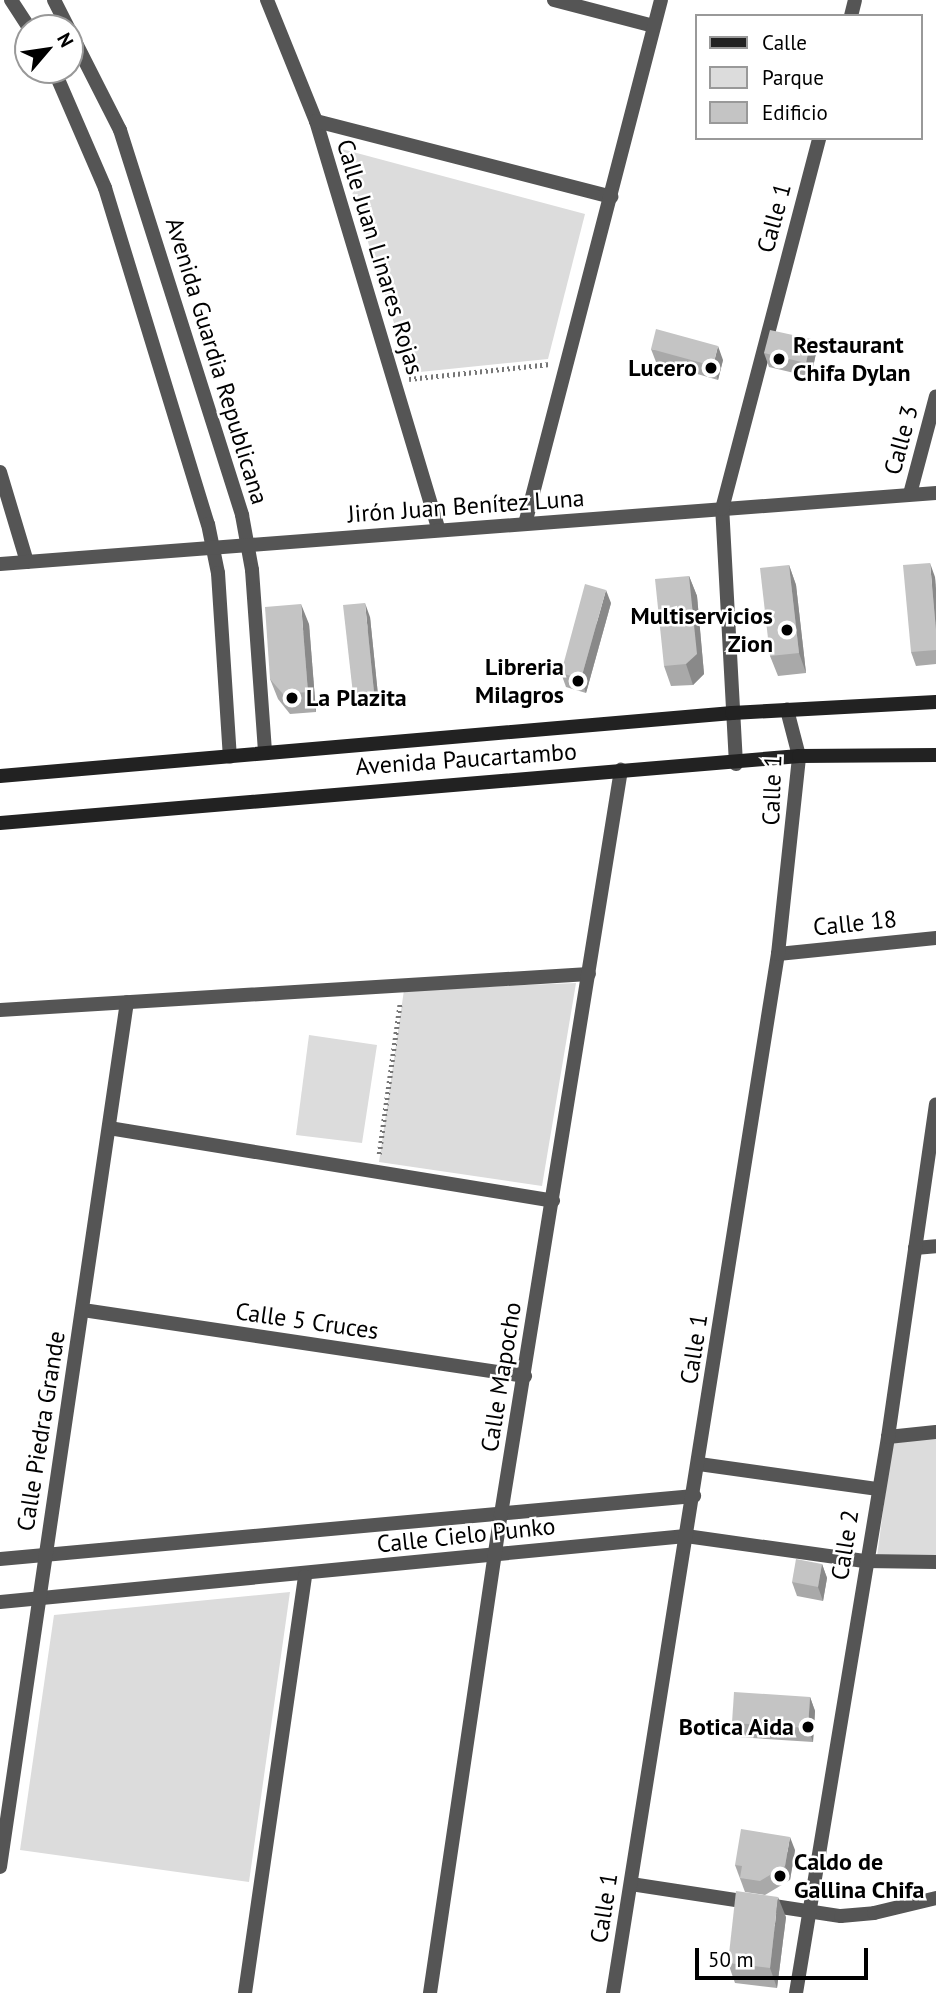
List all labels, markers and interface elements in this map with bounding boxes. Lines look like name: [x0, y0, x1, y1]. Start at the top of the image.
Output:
north arrow: [14, 14, 84, 84]
legend: [694, 14, 922, 140]
text: N: [52, 29, 79, 51]
text: Calle: [762, 29, 807, 56]
text: Parque: [762, 64, 824, 91]
text: Edificio: [762, 99, 828, 126]
street label: Calle Juan Linares Rojas: [331, 136, 429, 378]
street label: Calle 1: [751, 180, 797, 256]
street label: Avenida Guardia Republicana: [160, 214, 274, 508]
place label: Restaurant Chifa Dylan: [793, 331, 910, 387]
marker: Restaurant Chifa Dylan: [771, 351, 787, 367]
place label: Lucero: [628, 354, 697, 382]
marker: Lucero: [703, 360, 719, 376]
street label: Calle 3: [878, 402, 924, 478]
street label: Jirón Juan Benítez Luna: [346, 483, 586, 529]
place label: Multiservicios Zion: [630, 602, 773, 658]
marker: Multiservicios Zion: [779, 622, 795, 638]
place label: Libreria Milagros: [475, 653, 564, 709]
marker: Libreria Milagros: [570, 673, 586, 689]
place label: La Plazita: [306, 684, 407, 712]
marker: La Plazita: [284, 690, 300, 706]
street label: Avenida Paucartambo: [354, 737, 578, 781]
street label: Calle 1: [756, 754, 788, 826]
street label: Calle 18: [812, 904, 898, 942]
street label: Calle 5 Cruces: [234, 1297, 380, 1345]
street label: Calle Mapocho: [475, 1300, 527, 1454]
street label: Calle 1: [674, 1312, 714, 1386]
street label: Calle Piedra Grande: [11, 1329, 71, 1533]
street label: Calle 2: [825, 1508, 865, 1582]
street label: Calle Cielo Punko: [375, 1511, 557, 1559]
place label: Botica Aida: [678, 1713, 794, 1741]
marker: Botica Aida: [800, 1719, 816, 1735]
place label: Caldo de Gallina Chifa: [794, 1848, 925, 1904]
marker: Caldo de Gallina Chifa: [772, 1868, 788, 1884]
street label: Calle 1: [584, 1871, 624, 1945]
scale bar: [698, 1934, 871, 1978]
text: 50 m: [708, 1946, 754, 1973]

